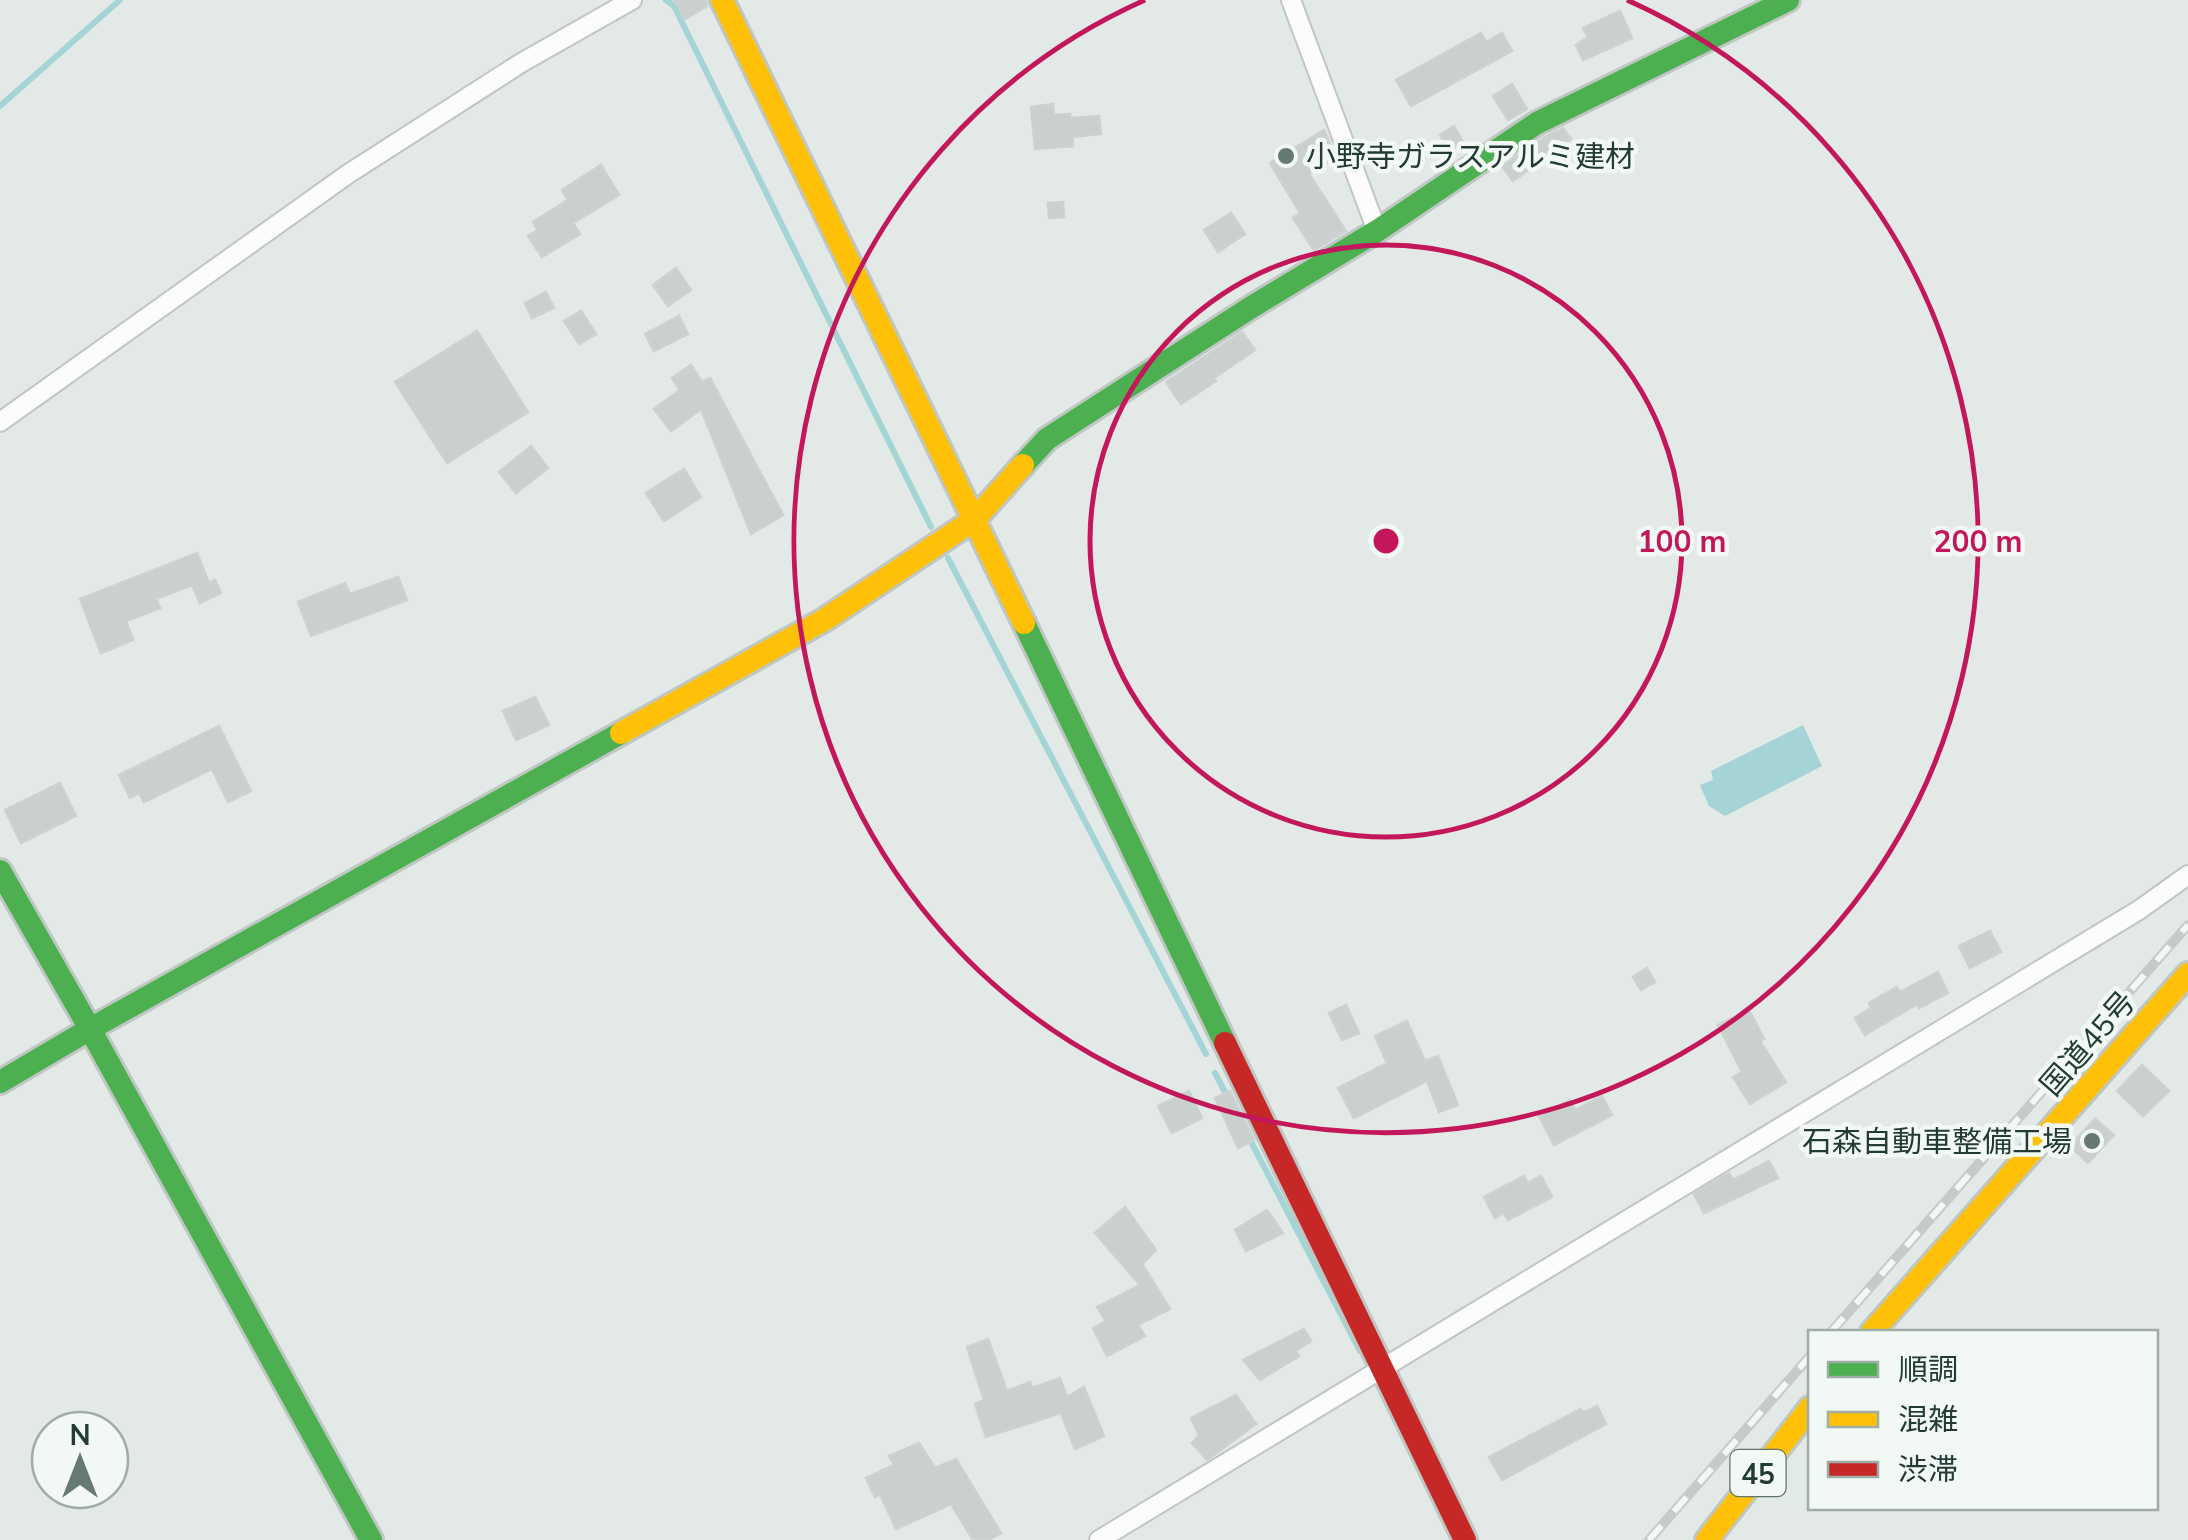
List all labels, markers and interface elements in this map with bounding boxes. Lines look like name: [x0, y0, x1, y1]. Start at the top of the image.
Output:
place label: 小野寺ガラスアルミ建材: [1306, 137, 1635, 175]
marker: 小野寺ガラスアルミ建材: [1275, 145, 1297, 167]
text: 100 m: [1637, 522, 1727, 560]
text: 200 m: [1933, 522, 2023, 560]
centre of rings: [1368, 523, 1404, 559]
street label: 国道45号: [2031, 983, 2143, 1103]
place label: 石森自動車整備工場: [1802, 1122, 2072, 1160]
marker: 石森自動車整備工場: [2081, 1130, 2103, 1152]
legend: [1808, 1330, 2158, 1510]
text: 順調: [1898, 1350, 1958, 1388]
text: 混雑: [1898, 1400, 1958, 1438]
north arrow: [30, 1410, 130, 1510]
text: N: [69, 1417, 91, 1452]
road number: 45: [1730, 1450, 1786, 1496]
text: 渋滞: [1898, 1450, 1958, 1488]

